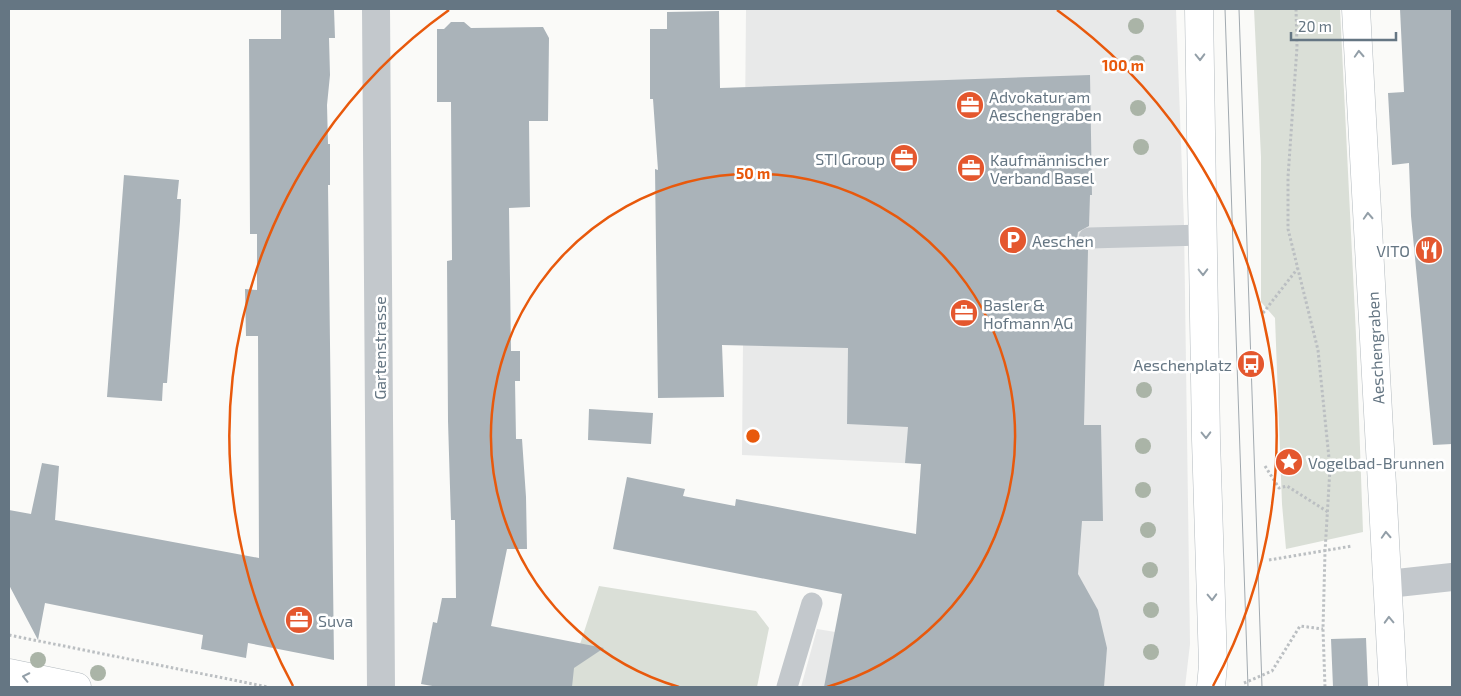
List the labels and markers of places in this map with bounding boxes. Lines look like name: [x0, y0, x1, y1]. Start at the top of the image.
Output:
place label: Advokatur am Aeschengraben: [989, 87, 1102, 124]
office icon: Advokatur am Aeschengraben: [955, 90, 985, 120]
office icon: STI Group: [889, 143, 919, 173]
place label: STI Group: [815, 149, 885, 168]
place label: Kaufmännischer Verband Basel: [990, 150, 1110, 187]
office icon: Kaufmännischer Verband Basel: [956, 153, 986, 183]
parking icon: Aeschen: [998, 225, 1028, 255]
place label: Aeschen: [1032, 231, 1094, 250]
restaurant icon: VITO: [1414, 235, 1444, 265]
place label: VITO: [1376, 241, 1410, 260]
place label: Basler & Hofmann AG: [983, 295, 1073, 332]
office icon: Basler & Hofmann AG: [949, 298, 979, 328]
bus stop icon: Aeschenplatz: [1236, 349, 1266, 379]
place label: Aeschenplatz: [1133, 355, 1232, 374]
centre of rings: [744, 427, 762, 445]
place icon: Vogelbad-Brunnen: [1274, 447, 1304, 477]
place label: Vogelbad-Brunnen: [1308, 453, 1445, 472]
office icon: Suva: [284, 605, 314, 635]
place label: Suva: [318, 611, 353, 630]

